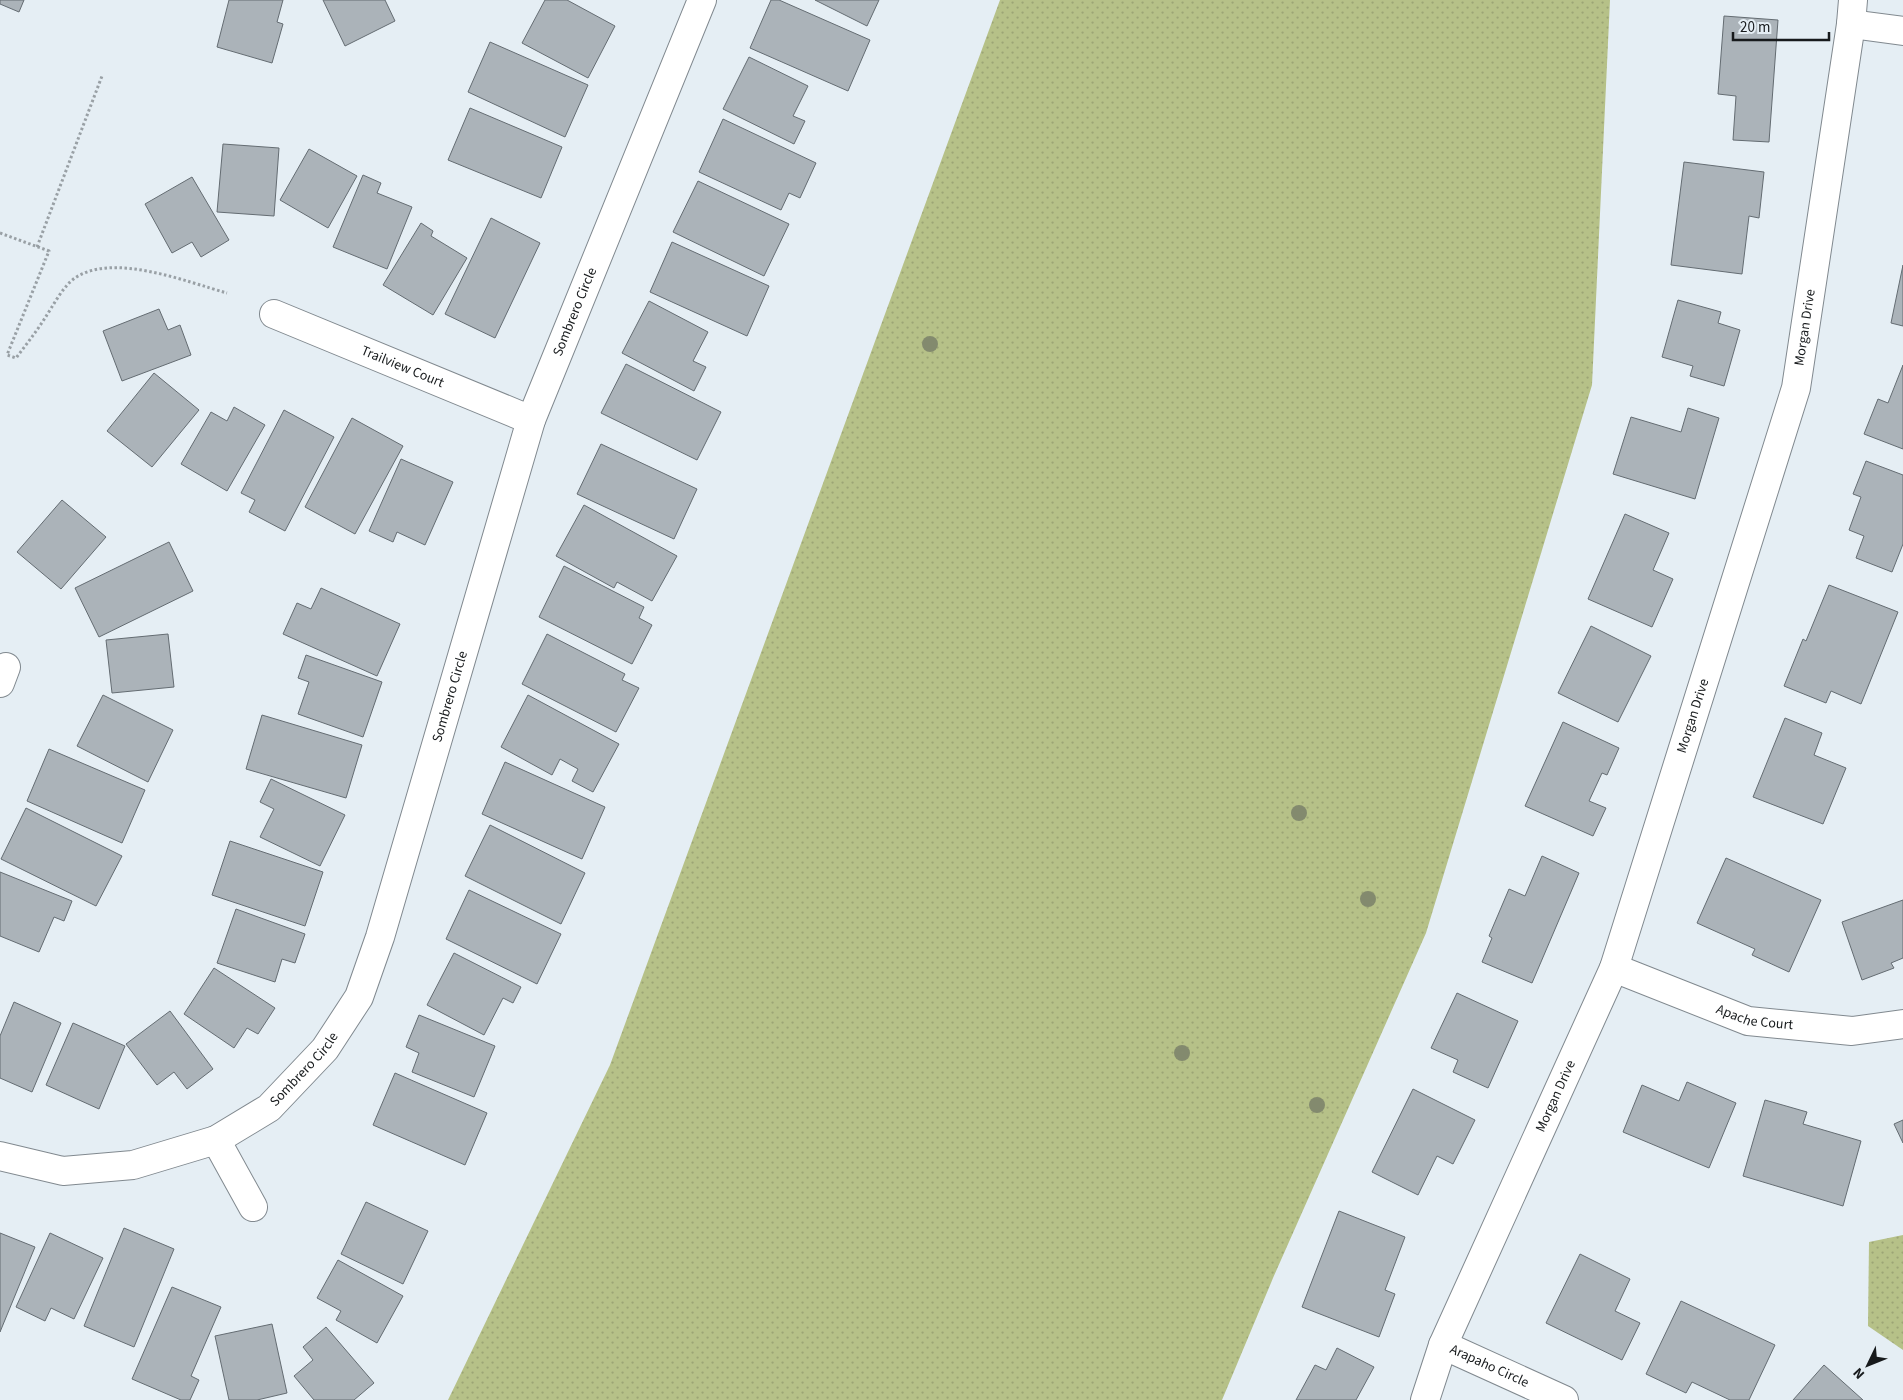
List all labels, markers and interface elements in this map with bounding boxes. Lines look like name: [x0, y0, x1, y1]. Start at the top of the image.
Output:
scale bar: [1733, 10, 1829, 42]
text: 20 m: [1740, 17, 1770, 38]
street label: Sombrero Circle: [548, 264, 602, 359]
street label: Morgan Drive: [1789, 288, 1821, 367]
street label: Trailview Court: [358, 341, 447, 393]
street label: Sombrero Circle: [427, 649, 473, 745]
street label: Morgan Drive: [1672, 676, 1714, 756]
street label: Apache Court: [1713, 999, 1794, 1035]
street label: Sombrero Circle: [265, 1028, 343, 1111]
street label: Morgan Drive: [1531, 1057, 1581, 1136]
street label: Arapaho Circle: [1447, 1339, 1532, 1393]
north arrow: [1843, 1340, 1893, 1390]
text: N: [1849, 1363, 1870, 1383]

